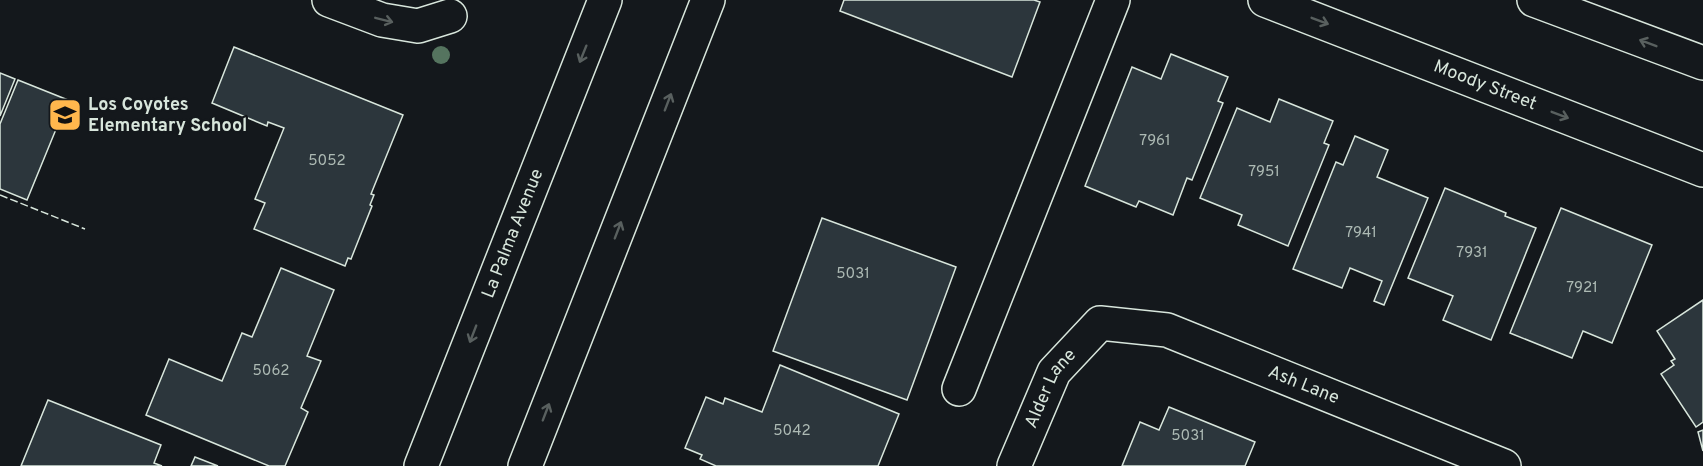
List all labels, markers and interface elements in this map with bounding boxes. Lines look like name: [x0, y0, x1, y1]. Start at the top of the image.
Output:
one-way arrow: [375, 14, 394, 26]
one-way arrow: [1310, 16, 1329, 27]
one-way arrow: [1639, 36, 1658, 47]
one-way arrow: [577, 45, 588, 63]
street label: Moody Street: [1430, 55, 1540, 116]
one-way arrow: [663, 93, 674, 112]
place label: Los Coyotes Elementary School: [88, 94, 247, 138]
school or university icon: Los Coyotes Elementary School: [47, 97, 83, 133]
one-way arrow: [1550, 110, 1569, 121]
house number: 7961: [1139, 132, 1171, 151]
house number: 5052: [308, 152, 346, 171]
house number: 7951: [1248, 163, 1280, 182]
street label: La Palma Avenue: [477, 165, 549, 302]
one-way arrow: [613, 221, 624, 240]
house number: 7941: [1345, 224, 1377, 243]
house number: 7931: [1456, 244, 1488, 263]
house number: 5031: [836, 265, 870, 284]
house number: 7921: [1566, 279, 1598, 298]
one-way arrow: [467, 324, 478, 342]
street label: Alder Lane: [1020, 344, 1081, 432]
street label: Ash Lane: [1265, 360, 1343, 410]
house number: 5062: [252, 362, 290, 381]
one-way arrow: [541, 403, 552, 421]
house number: 5042: [773, 422, 811, 441]
house number: 5031: [1171, 427, 1205, 446]

